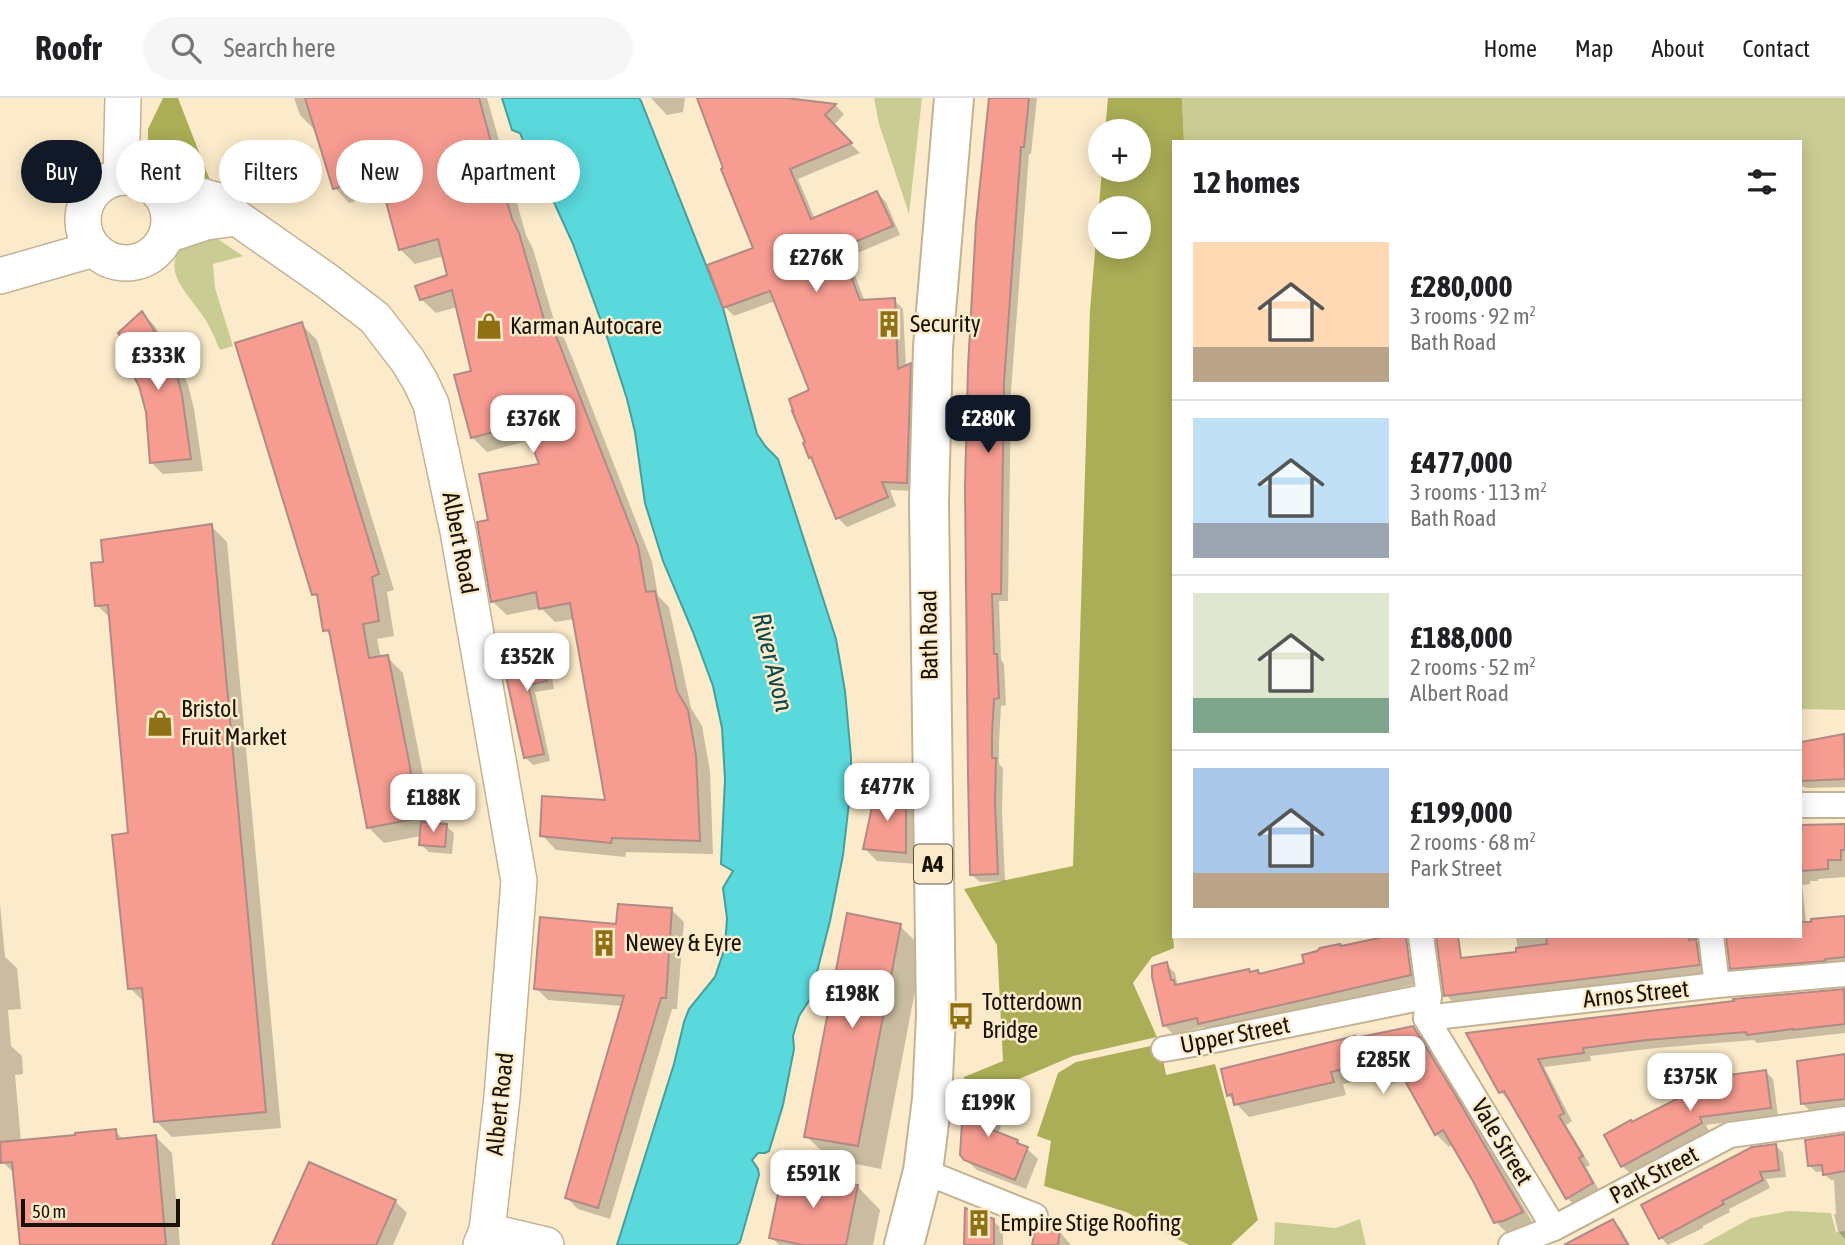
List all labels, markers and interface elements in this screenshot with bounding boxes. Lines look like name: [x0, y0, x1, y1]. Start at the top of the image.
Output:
search box: [143, 17, 633, 80]
text: Roofr: [35, 29, 101, 67]
icon: search: [167, 29, 205, 67]
text: Search here: [223, 33, 336, 63]
text: Home: [1483, 35, 1537, 62]
text: Map: [1575, 35, 1613, 62]
text: About: [1651, 35, 1704, 62]
text: Contact: [1742, 35, 1810, 62]
map controls: [1088, 119, 1151, 259]
button: +: [1088, 119, 1151, 182]
chip: Buy: [21, 140, 102, 203]
chip: Rent: [116, 140, 205, 203]
chip: Filters: [219, 140, 322, 203]
chip: New: [336, 140, 423, 203]
chip: Apartment: [437, 140, 580, 203]
icon: filters: [1743, 163, 1781, 201]
text: 12 homes: [1193, 165, 1300, 199]
button: −: [1088, 196, 1151, 259]
pin: £276K: [767, 234, 865, 294]
text: £276K: [789, 244, 843, 270]
text: £280,000: [1410, 269, 1513, 303]
icon: home: [1249, 270, 1333, 354]
text: 3 rooms · 92 m²: [1410, 303, 1536, 329]
building icon: Security: [874, 309, 904, 339]
place label: Security: [910, 310, 981, 337]
shop icon: Karman Autocare: [474, 311, 504, 341]
place label: Karman Autocare: [510, 312, 662, 339]
text: Bath Road: [1410, 329, 1496, 355]
pin: £333K: [109, 332, 207, 392]
text: £333K: [131, 342, 185, 368]
pin: £376K: [484, 396, 582, 455]
pin: £280K: [939, 396, 1037, 455]
text: £376K: [506, 405, 560, 431]
text: £280K: [961, 405, 1015, 431]
text: £477,000: [1410, 445, 1513, 479]
icon: home: [1249, 446, 1333, 530]
text: 3 rooms · 113 m²: [1410, 479, 1547, 505]
street label: Albert Road: [437, 490, 484, 596]
text: Bath Road: [1410, 505, 1496, 531]
street label: Bath Road: [914, 590, 943, 680]
water label: River Avon: [746, 610, 800, 715]
text: £188,000: [1410, 620, 1513, 654]
icon: home: [1249, 621, 1333, 705]
pin: £352K: [478, 634, 576, 693]
text: £352K: [500, 643, 554, 669]
text: 2 rooms · 52 m²: [1410, 654, 1536, 680]
text: Albert Road: [1410, 680, 1509, 706]
place label: Bristol Fruit Market: [181, 695, 287, 750]
shop icon: Bristol Fruit Market: [145, 708, 175, 738]
pin: £477K: [838, 764, 936, 823]
text: £477K: [860, 773, 914, 799]
pin: £188K: [384, 774, 482, 834]
text: £188K: [406, 784, 460, 810]
text: £199,000: [1410, 795, 1513, 829]
icon: home: [1249, 796, 1333, 880]
text: 2 rooms · 68 m²: [1410, 829, 1536, 855]
road number: A4: [914, 844, 952, 884]
text: Park Street: [1410, 855, 1502, 881]
building icon: Newey & Eyre: [589, 928, 619, 958]
place label: Newey & Eyre: [625, 929, 742, 956]
pin: £198K: [803, 970, 901, 1030]
street label: Arnos Street: [1582, 975, 1690, 1012]
text: £198K: [825, 980, 879, 1006]
place label: Totterdown Bridge: [982, 988, 1082, 1043]
bus stop icon: Totterdown Bridge: [946, 1001, 976, 1031]
street label: Upper Street: [1178, 1011, 1292, 1058]
pin: £285K: [1334, 1037, 1432, 1096]
text: £285K: [1356, 1046, 1410, 1072]
street label: Albert Road: [481, 1051, 518, 1157]
pin: £375K: [1641, 1054, 1739, 1113]
text: £375K: [1663, 1063, 1717, 1089]
pin: £199K: [939, 1080, 1037, 1139]
text: £199K: [961, 1089, 1015, 1115]
street label: Vale Street: [1466, 1094, 1539, 1190]
street label: Park Street: [1605, 1140, 1703, 1209]
pin: £591K: [764, 1150, 862, 1210]
text: £591K: [786, 1160, 840, 1186]
scale bar: [21, 1196, 180, 1228]
text: 50 m: [32, 1200, 66, 1222]
building icon: Empire Stige Roofing: [964, 1208, 994, 1238]
place label: Empire Stige Roofing: [1000, 1209, 1182, 1236]

